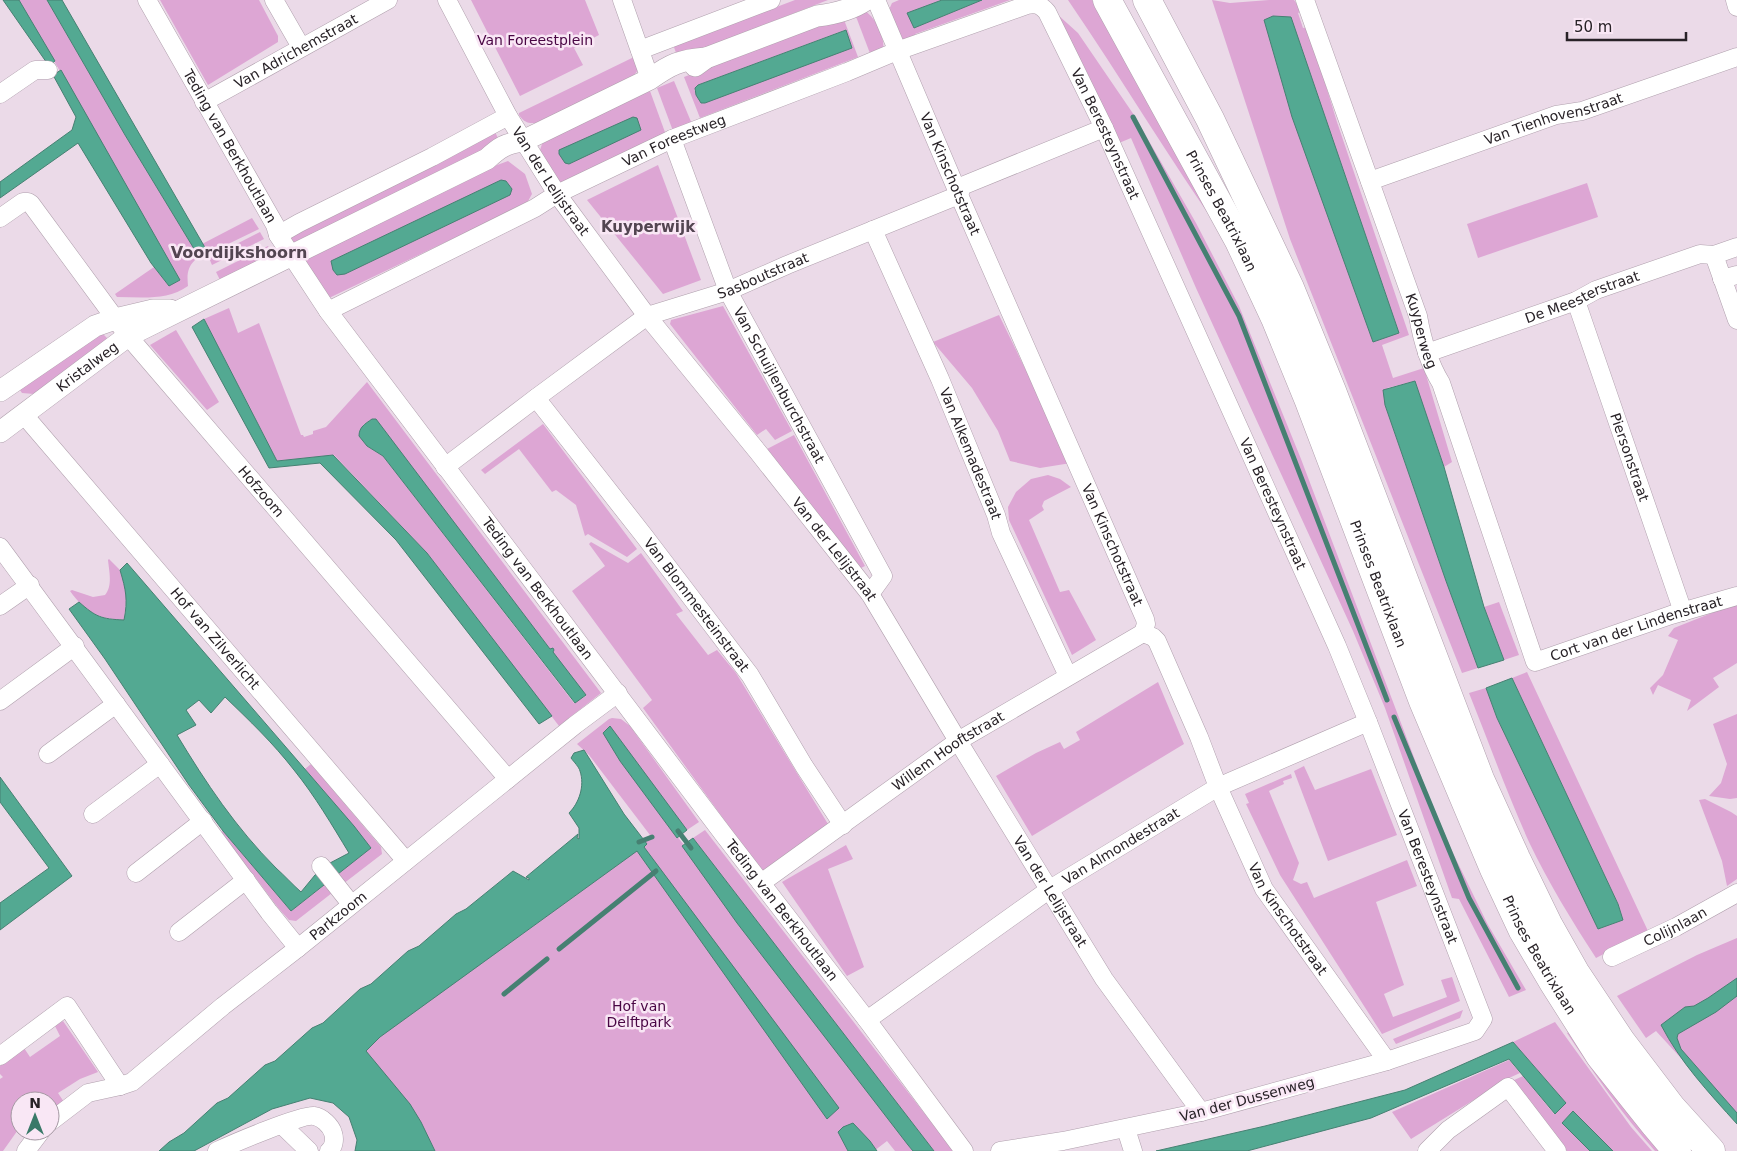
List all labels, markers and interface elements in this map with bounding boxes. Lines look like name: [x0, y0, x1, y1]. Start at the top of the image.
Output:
street label: Van Adrichemstraat: [231, 10, 361, 92]
scale bar: [1567, 10, 1686, 42]
text: 50 m: [1574, 18, 1612, 36]
park label: Van Foreestplein: [477, 32, 593, 48]
street label: Teding van Berkhoutlaan: [180, 66, 280, 226]
street label: Van Beresteynstraat: [1068, 66, 1143, 202]
street label: Van Tienhovenstraat: [1482, 89, 1625, 148]
street label: Van Kinschotstraat: [917, 110, 984, 238]
street label: Van Foreestweg: [620, 111, 728, 170]
street label: Van der Lelijstraat: [509, 124, 593, 239]
street label: Prinses Beatrixlaan: [1183, 148, 1260, 274]
district label: Kuyperwijk: [601, 218, 696, 236]
district label: Voordijkshoorn: [171, 243, 307, 262]
street label: Sasboutstraat: [715, 249, 811, 302]
street label: De Meesterstraat: [1523, 267, 1642, 326]
street label: Kuyperweg: [1403, 291, 1440, 371]
street label: Van Schuijlenburchstraat: [730, 304, 828, 466]
street label: Kristalweg: [53, 338, 121, 395]
street label: Van Alkemadestraat: [936, 385, 1005, 522]
street label: Piersonstraat: [1607, 411, 1652, 504]
street label: Van Beresteynstraat: [1236, 435, 1310, 572]
street label: Hofzoom: [235, 462, 288, 520]
street label: Van Kinschotstraat: [1079, 481, 1146, 609]
street label: Van der Lelijstraat: [789, 494, 880, 604]
street label: Teding van Berkhoutlaan: [478, 513, 596, 663]
street label: Prinses Beatrixlaan: [1347, 518, 1410, 650]
street label: Van Blommesteinstraat: [641, 535, 753, 675]
street label: Hof van Zilverlicht: [167, 584, 263, 693]
street label: Cort van der Lindenstraat: [1548, 593, 1725, 664]
street label: Willem Hooftstraat: [889, 708, 1007, 794]
street label: Van Almondestraat: [1060, 804, 1183, 887]
street label: Van Beresteynstraat: [1395, 807, 1461, 946]
street label: Van der Lelijstraat: [1010, 833, 1091, 950]
street label: Teding van Berkhoutlaan: [722, 836, 842, 984]
street label: Van Kinschotstraat: [1245, 860, 1331, 978]
street label: Parkzoom: [306, 888, 370, 943]
street label: Prinses Beatrixlaan: [1499, 893, 1580, 1017]
street label: Colijnlaan: [1641, 904, 1709, 949]
park label: Hof van Delftpark: [607, 998, 672, 1030]
street label: Van der Dussenweg: [1178, 1073, 1316, 1125]
north arrow: [10, 1091, 60, 1141]
text: N: [29, 1095, 41, 1111]

